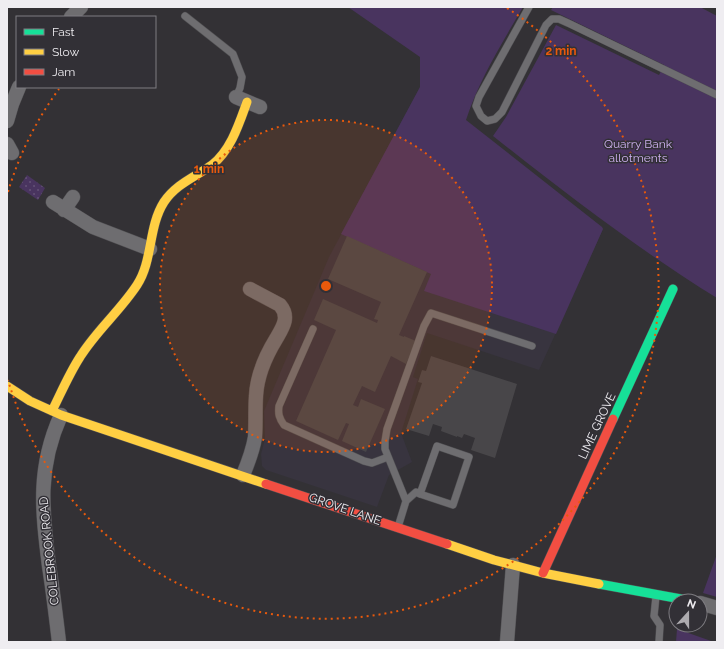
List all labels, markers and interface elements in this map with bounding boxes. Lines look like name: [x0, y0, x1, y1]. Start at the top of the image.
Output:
legend: [16, 16, 156, 88]
text: Fast: [52, 25, 75, 39]
text: 2 min: [545, 44, 577, 58]
text: Slow: [52, 45, 79, 59]
text: Jam: [52, 65, 75, 79]
park label: Quarry Bank allotments: [604, 137, 673, 165]
text: 1 min: [194, 162, 224, 176]
centre of rings: [319, 279, 333, 293]
street label: LIME GROVE: [576, 391, 618, 461]
street label: GROVE LANE: [307, 490, 383, 528]
street label: COLEBROOK ROAD: [36, 496, 62, 606]
north arrow: [668, 593, 708, 633]
text: N: [685, 597, 698, 612]

